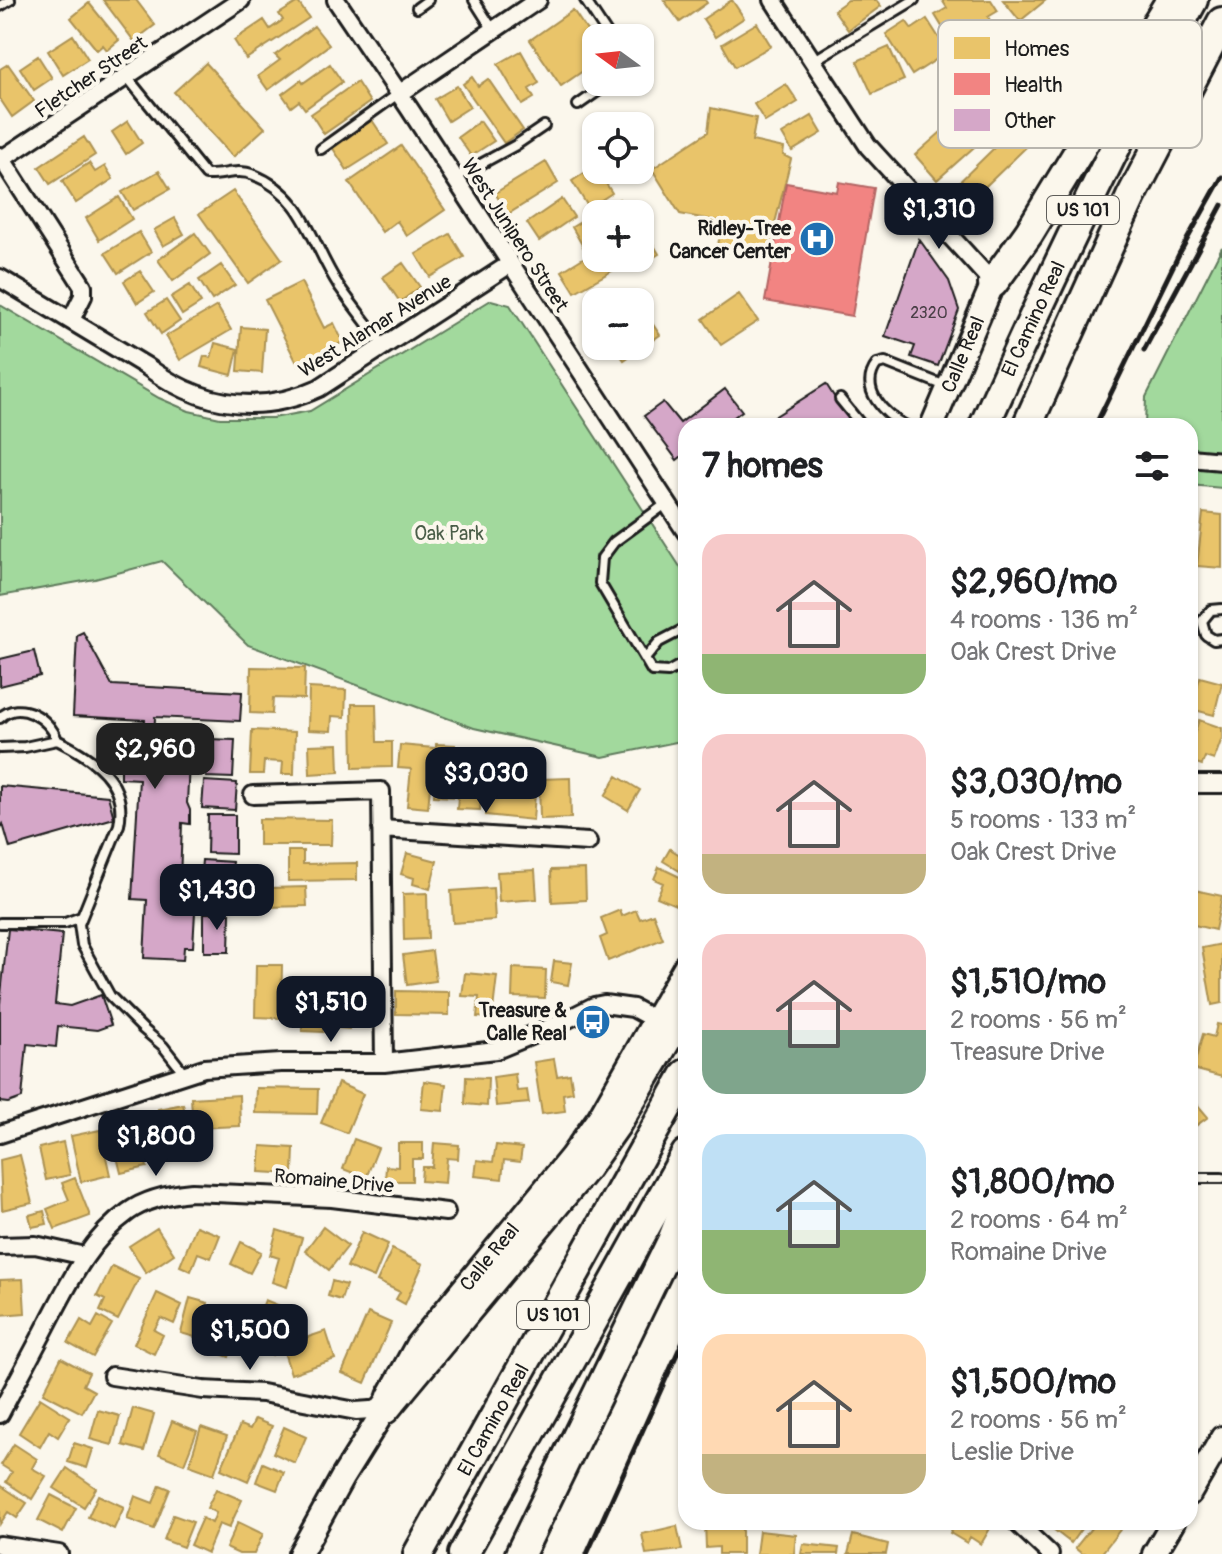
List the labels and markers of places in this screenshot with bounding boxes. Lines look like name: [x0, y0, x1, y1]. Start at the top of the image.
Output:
pin: $1,310: [874, 183, 1004, 251]
place label: Ridley-Tree Cancer Center: [669, 216, 792, 264]
hospital icon: Ridley-Tree Cancer Center: [798, 220, 836, 258]
pin: $2,960: [90, 723, 220, 791]
pin: $3,030: [421, 747, 551, 815]
pin: $1,430: [152, 864, 282, 932]
pin: $1,510: [266, 976, 396, 1044]
place label: Treasure & Calle Real: [478, 998, 567, 1046]
bus stop icon: Treasure & Calle Real: [574, 1003, 612, 1041]
pin: $1,800: [91, 1110, 221, 1178]
pin: $1,500: [185, 1304, 315, 1372]

